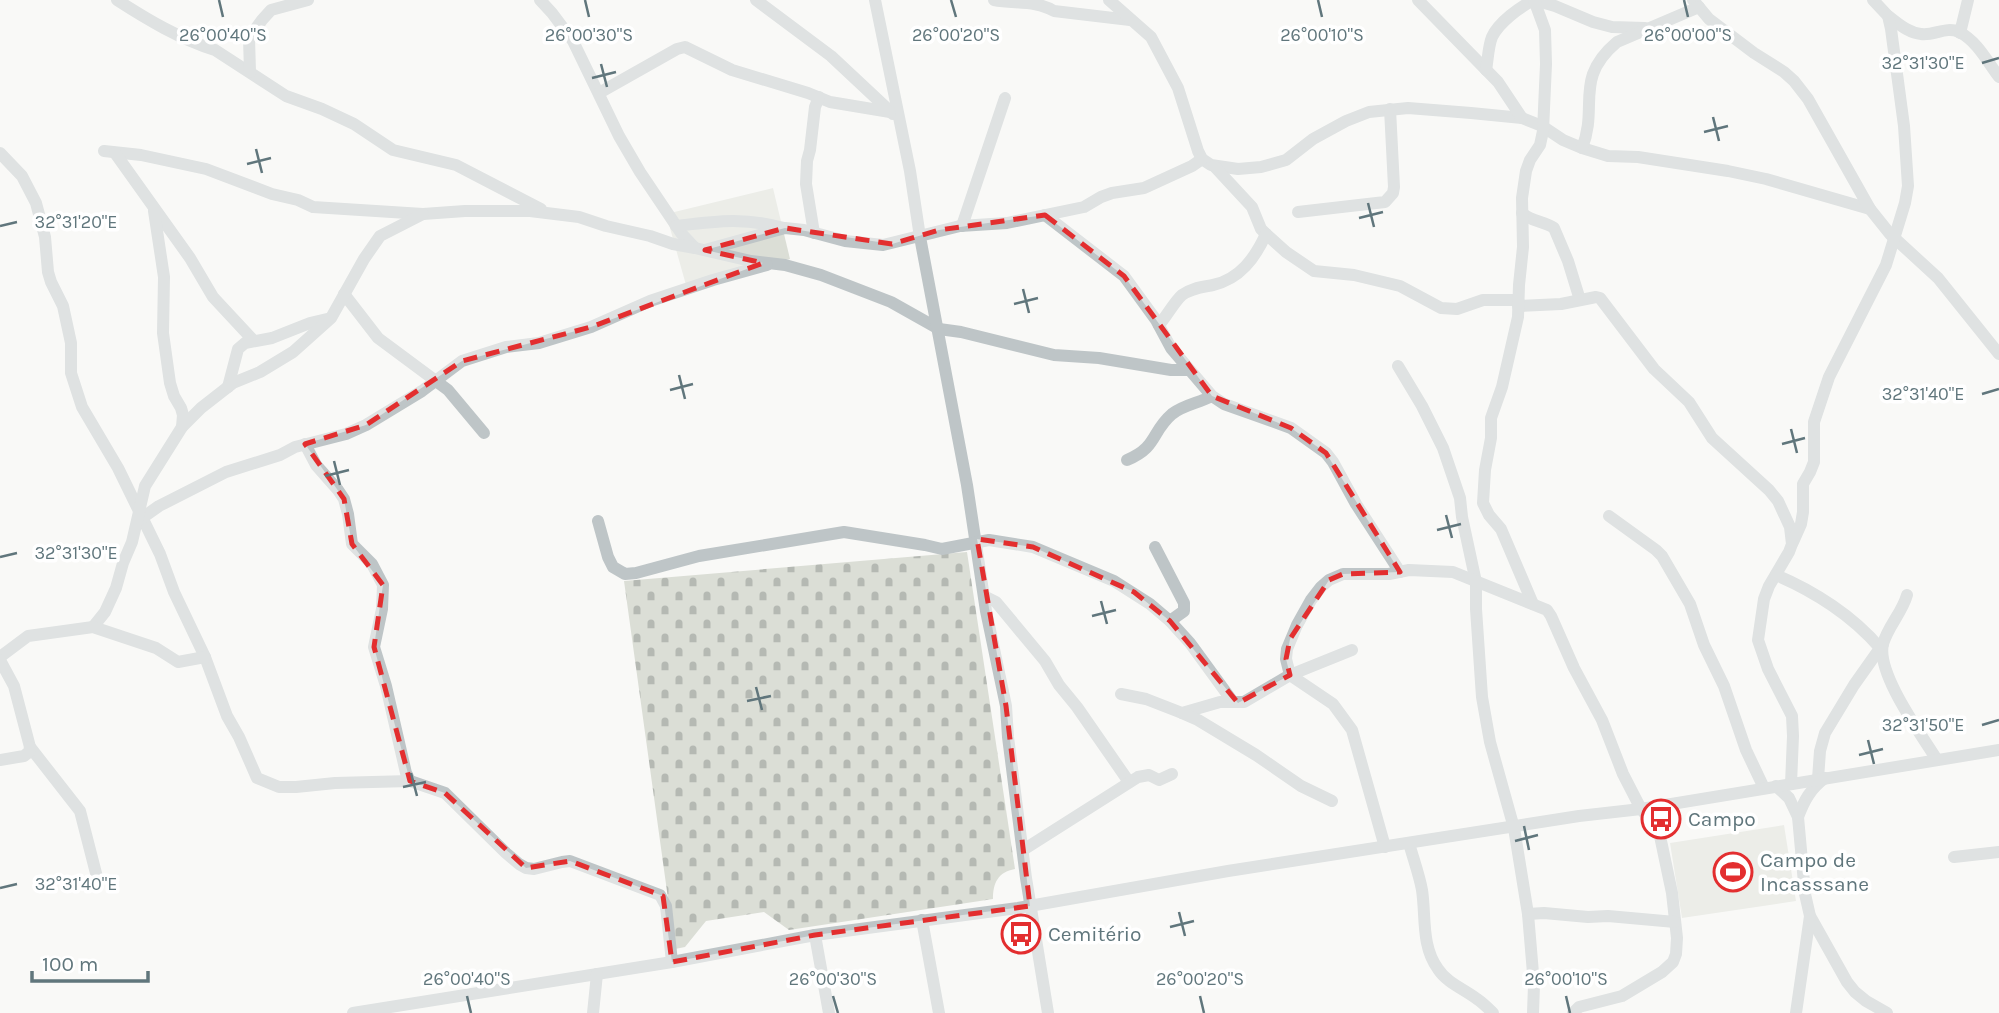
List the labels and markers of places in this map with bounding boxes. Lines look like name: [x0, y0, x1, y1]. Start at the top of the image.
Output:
bus stop icon: Campo: [1640, 798, 1682, 840]
place label: Campo: [1688, 807, 1756, 831]
place label: Campo de Incasssane: [1760, 848, 1869, 896]
sports icon: Campo de Incasssane: [1712, 851, 1754, 893]
bus stop icon: Cemitério: [1000, 913, 1042, 955]
place label: Cemitério: [1048, 922, 1142, 946]

